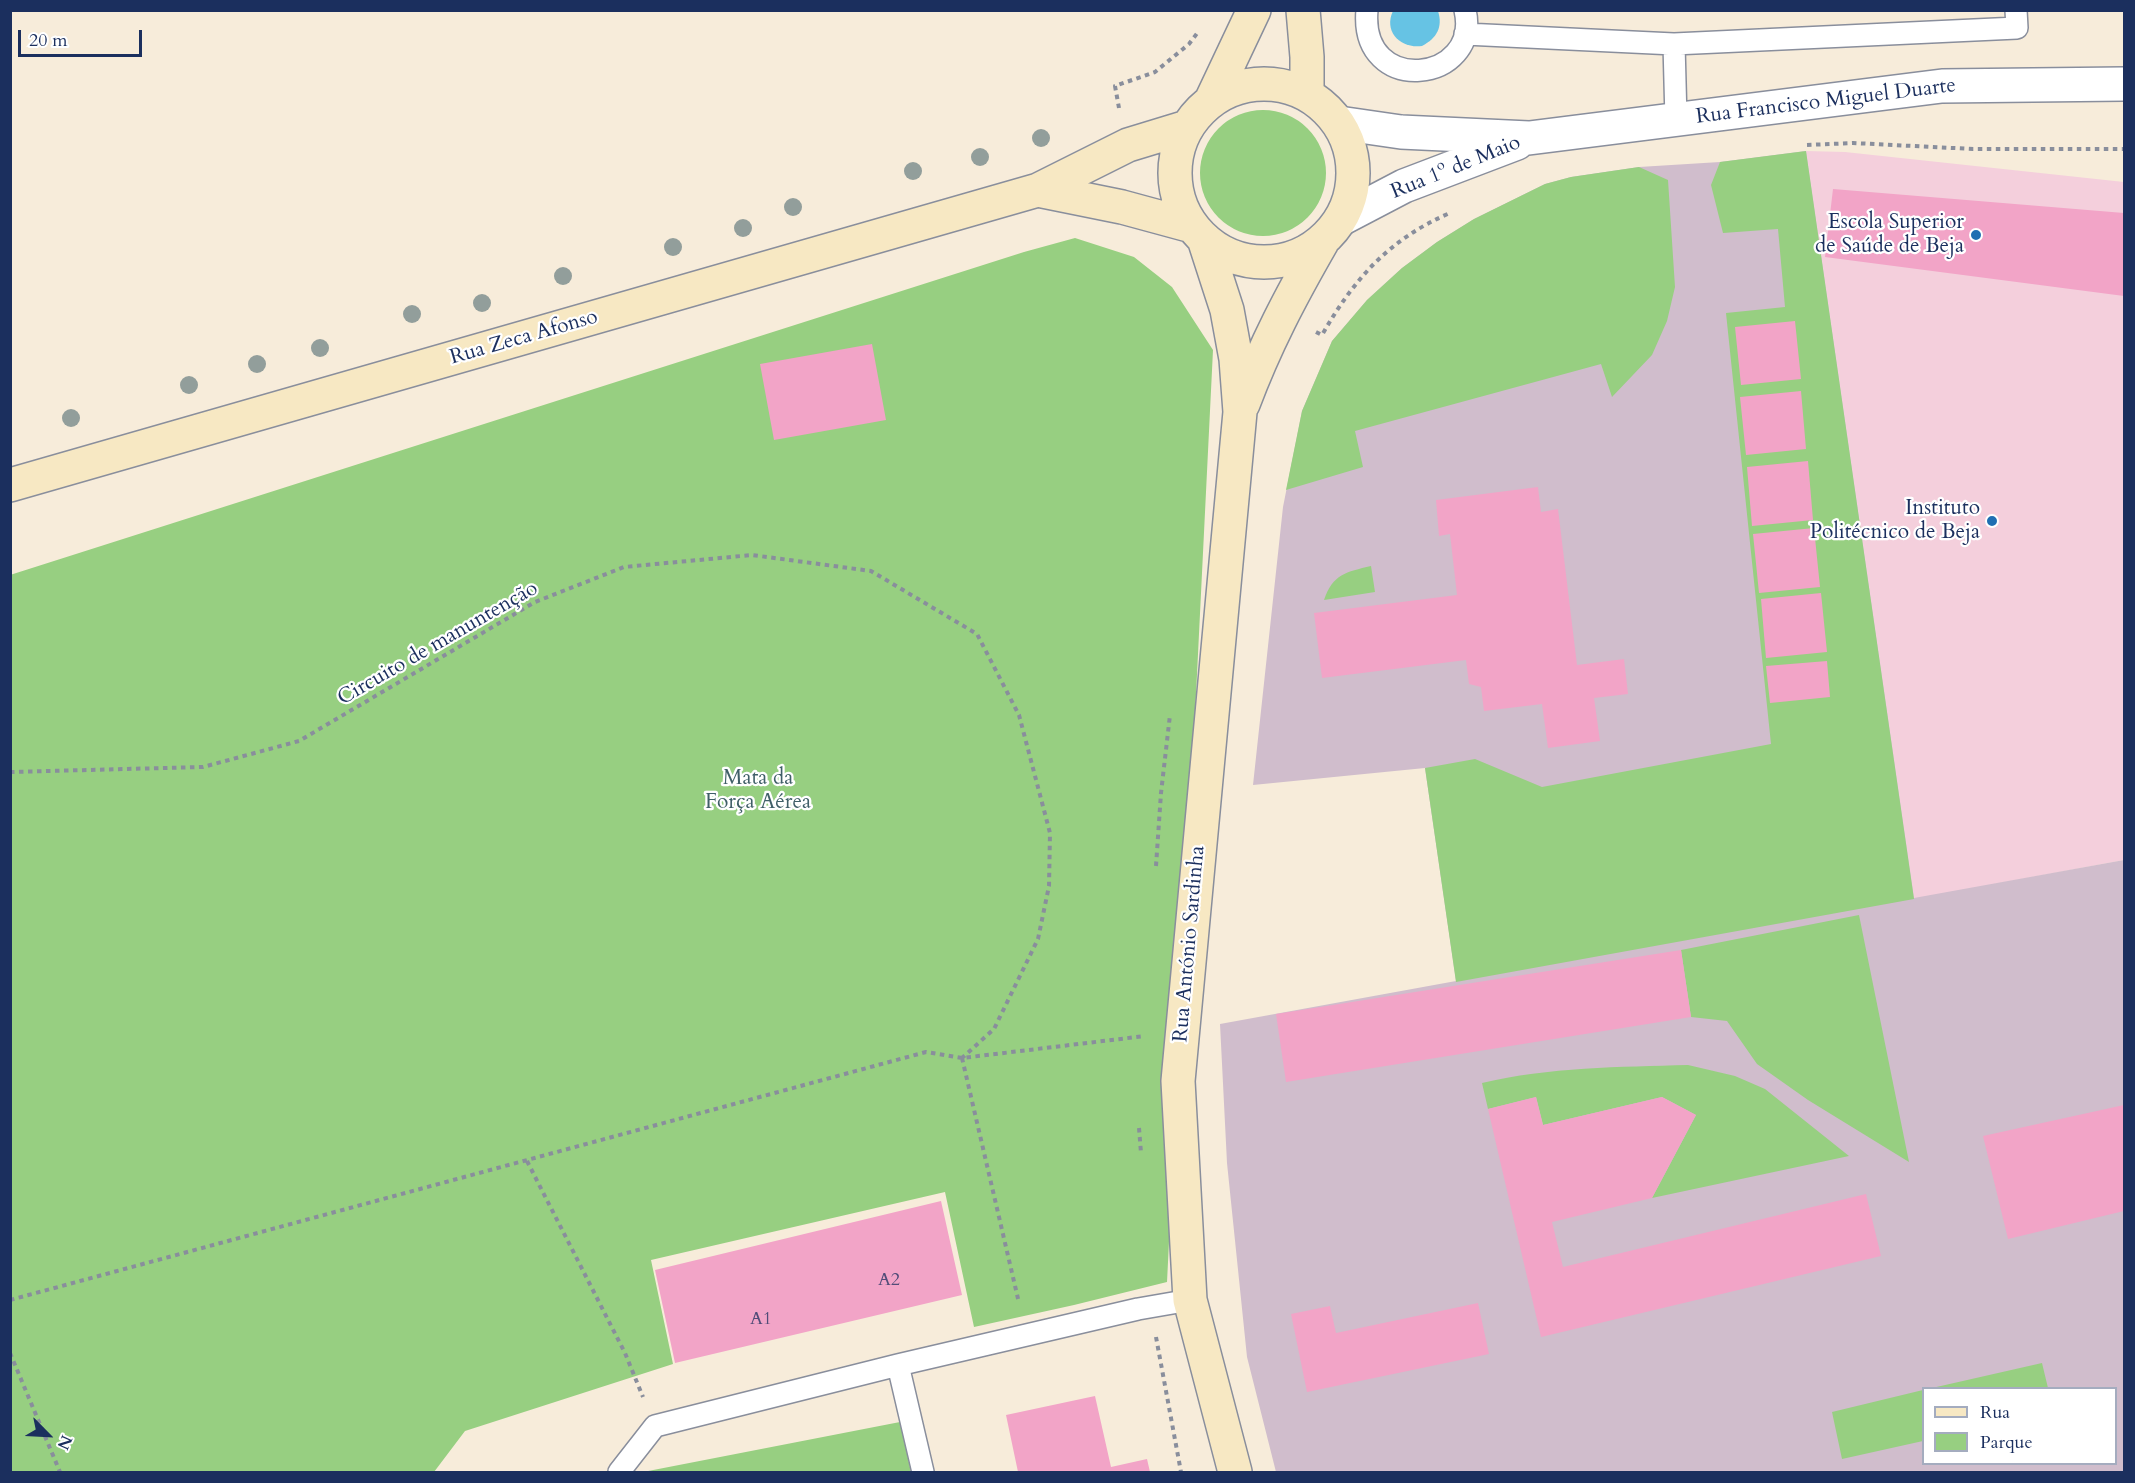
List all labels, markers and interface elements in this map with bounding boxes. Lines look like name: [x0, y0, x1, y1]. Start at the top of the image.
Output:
scale bar: [21, 18, 146, 56]
text: 20 m: [29, 28, 68, 53]
street label: Rua Francisco Miguel Duarte: [1695, 74, 1957, 130]
street label: Rua 1º de Maio: [1388, 131, 1524, 205]
place label: Escola Superior de Saúde de Beja: [1815, 210, 1964, 260]
marker: Escola Superior de Saúde de Beja: [1969, 228, 1983, 242]
street label: Rua Zeca Afonso: [447, 305, 601, 371]
place label: Instituto Politécnico de Beja: [1810, 496, 1980, 546]
marker: Instituto Politécnico de Beja: [1985, 514, 1999, 528]
street label: Circuito de manuntenção: [333, 576, 543, 712]
park label: Mata da Força Aérea: [705, 766, 811, 816]
street label: Rua António Sardinha: [1169, 845, 1211, 1043]
house number: A2: [878, 1270, 900, 1292]
house number: A1: [750, 1309, 772, 1331]
legend: [1922, 1387, 2117, 1465]
text: Rua: [1980, 1400, 2010, 1425]
north arrow: [18, 1405, 78, 1465]
text: Parque: [1980, 1430, 2033, 1455]
text: N: [52, 1431, 77, 1453]

